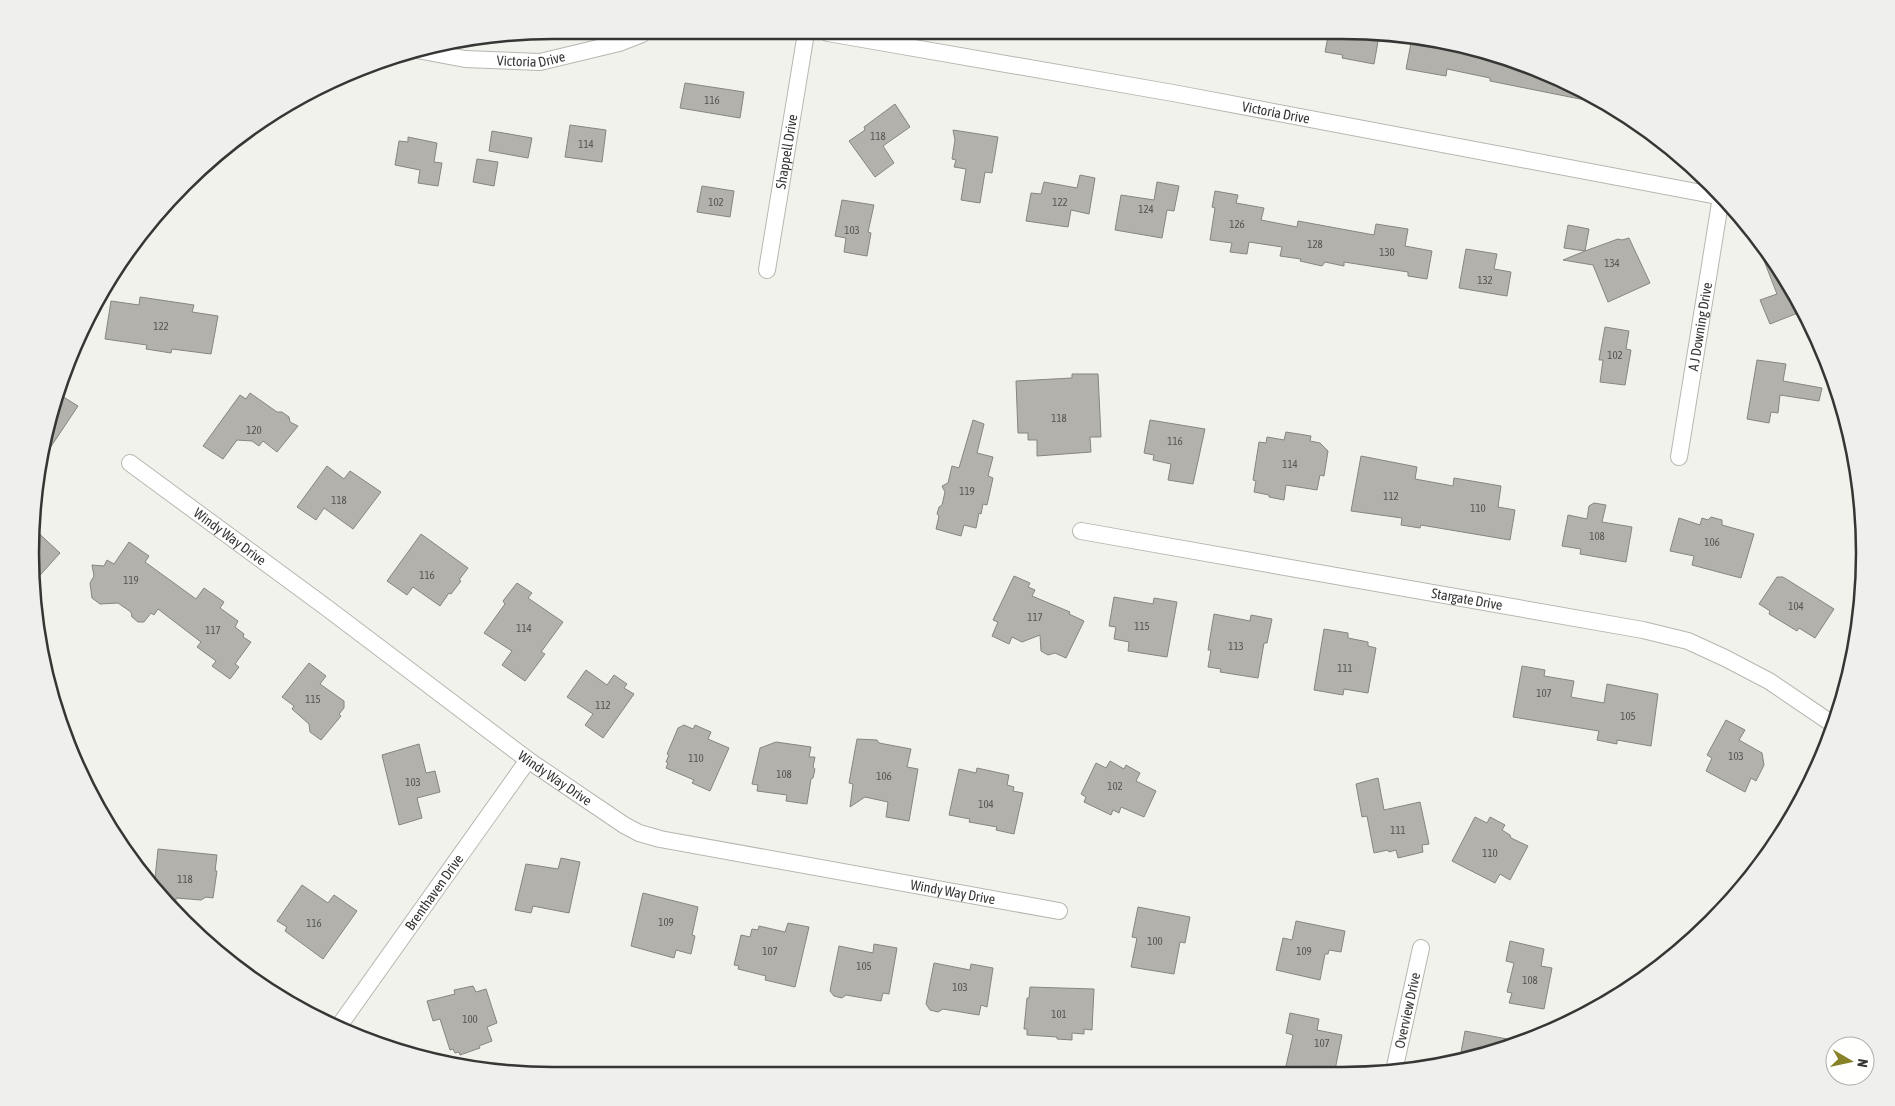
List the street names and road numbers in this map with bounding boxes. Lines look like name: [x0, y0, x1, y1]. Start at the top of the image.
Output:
street label: Victoria Drive: [496, 48, 567, 70]
street label: Victoria Drive: [1241, 98, 1311, 127]
street label: Shappell Drive: [772, 113, 801, 190]
street label: A J Downing Drive: [1685, 281, 1715, 372]
street label: Windy Way Drive: [191, 505, 269, 568]
street label: Stargate Drive: [1430, 585, 1504, 613]
street label: Windy Way Drive: [515, 747, 595, 809]
street label: Brenthaven Drive: [402, 851, 466, 933]
street label: Windy Way Drive: [909, 876, 996, 907]
street label: Overview Drive: [1391, 971, 1423, 1050]

